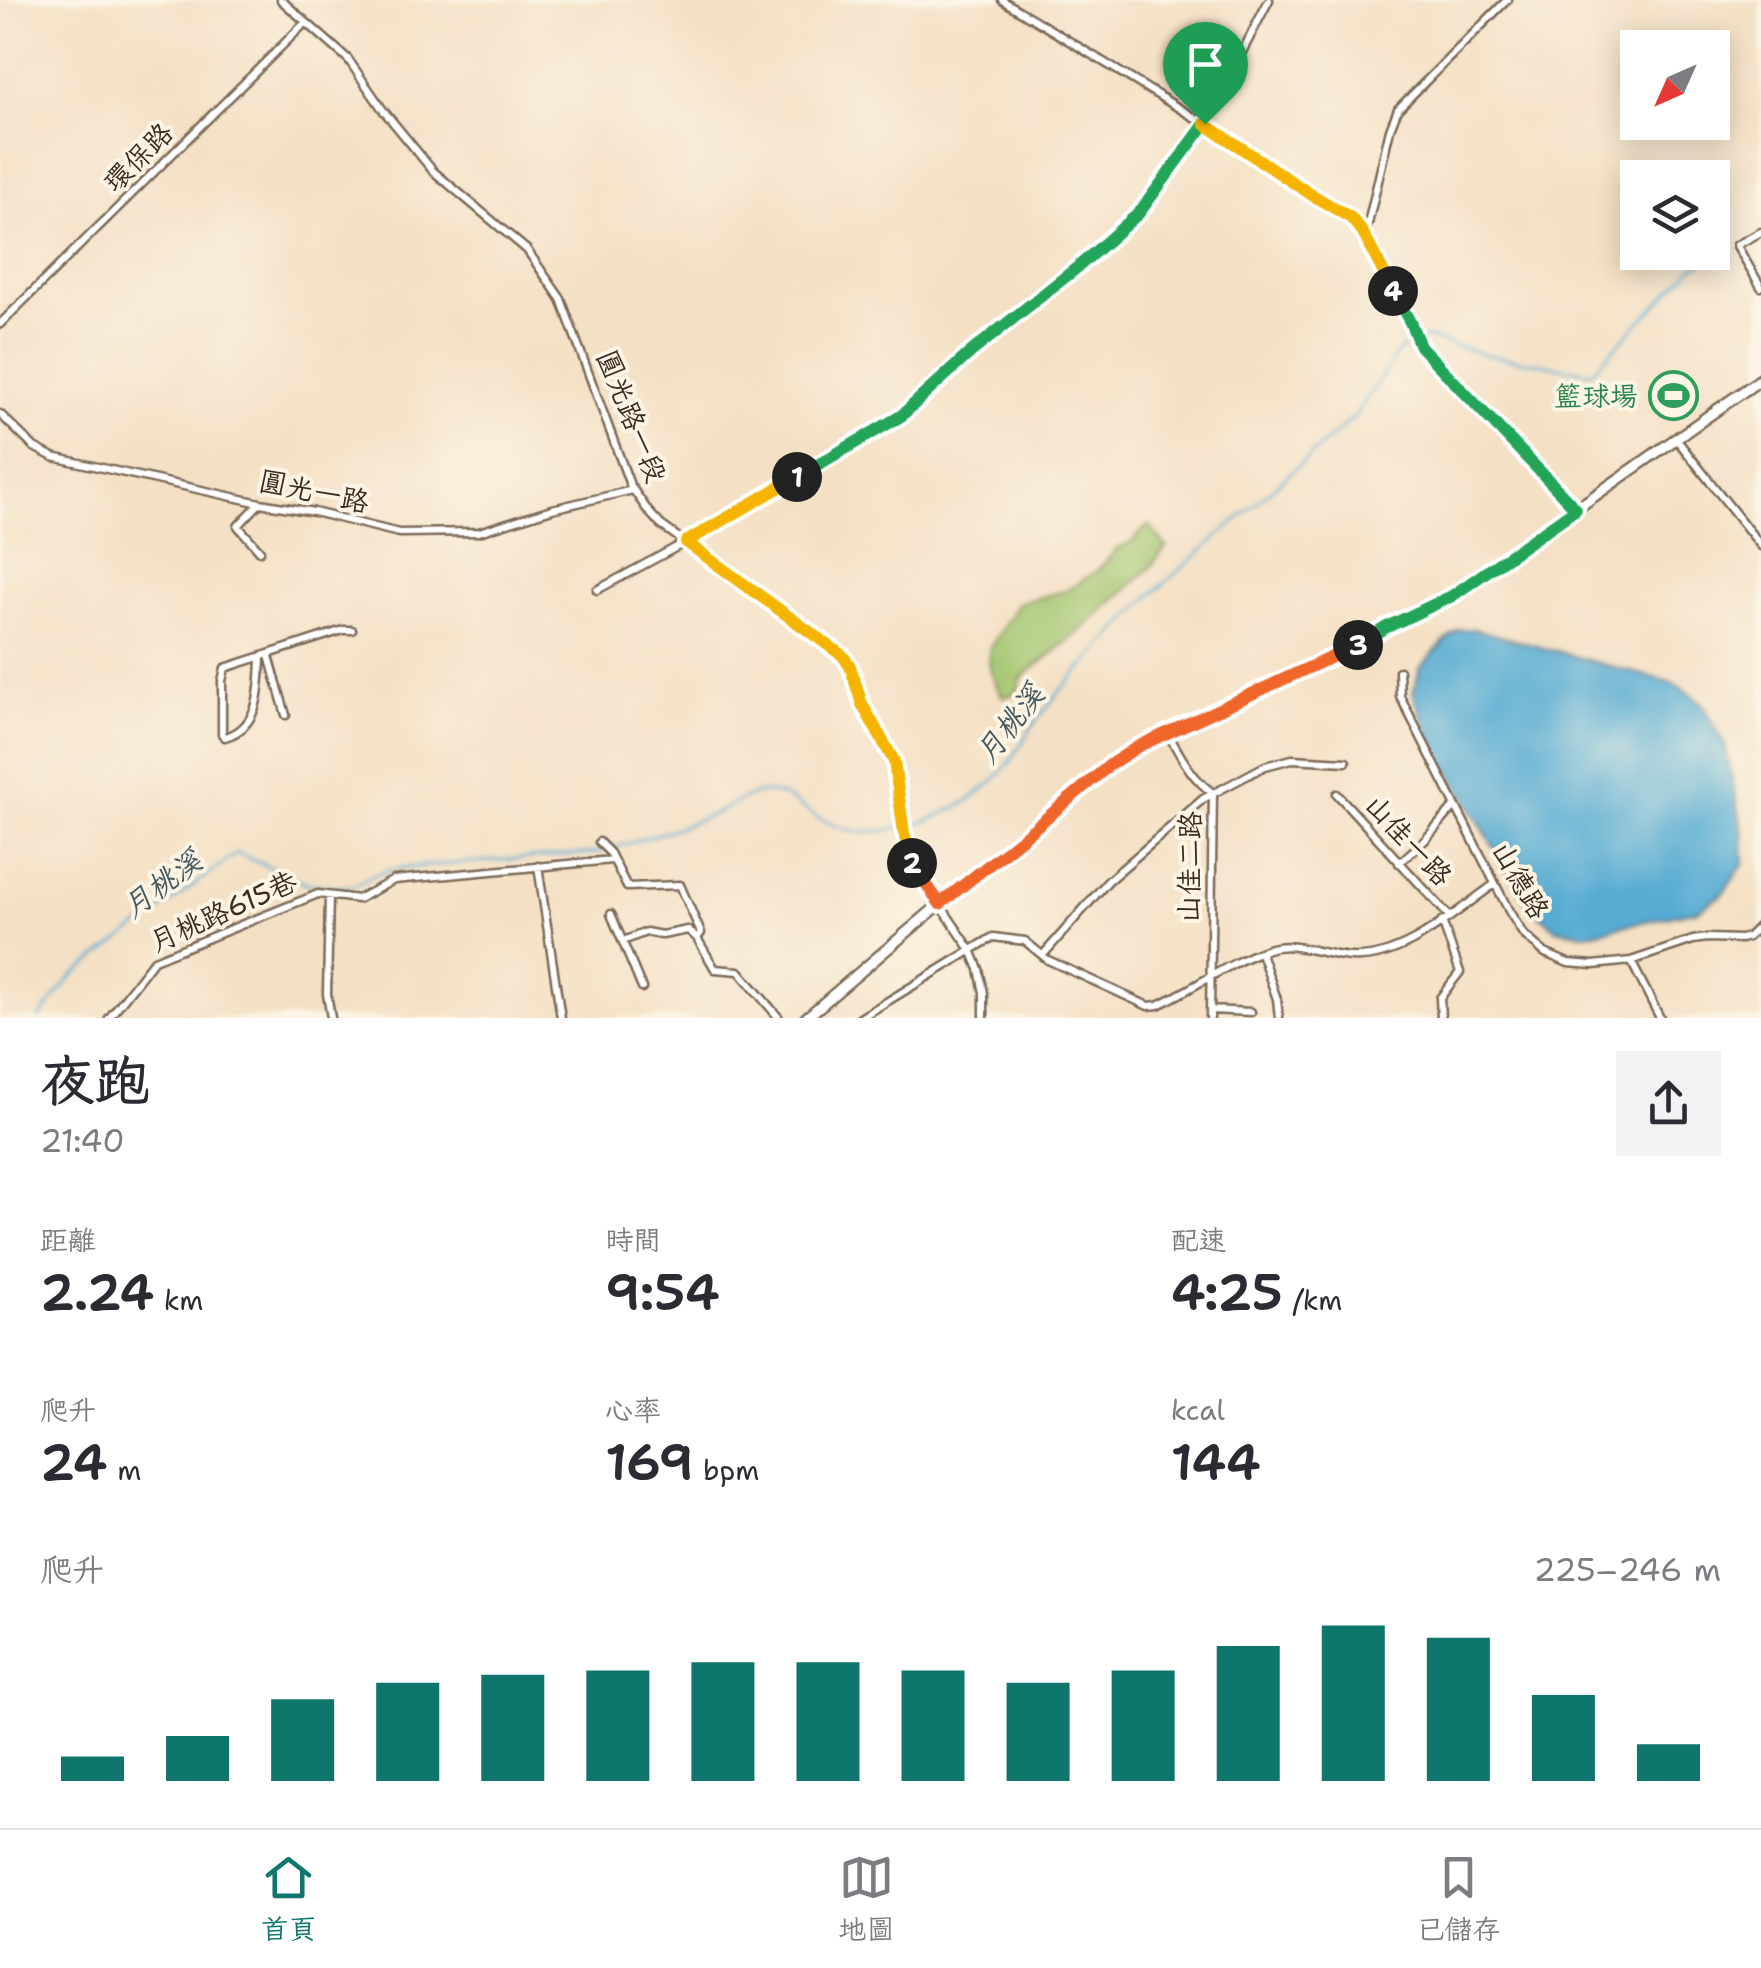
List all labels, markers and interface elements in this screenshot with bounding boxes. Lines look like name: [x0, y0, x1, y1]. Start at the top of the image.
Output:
pin: [1163, 22, 1248, 125]
north arrow: [1620, 30, 1730, 140]
map controls: [1620, 30, 1730, 270]
icon: arrive: [1178, 37, 1233, 92]
street label: 環保路: [95, 114, 181, 200]
button: layers: [1620, 160, 1730, 270]
pin: 4: [1368, 266, 1418, 316]
text: 4: [1383, 272, 1403, 310]
street label: 圓光路一段: [588, 344, 676, 488]
sports icon: 籃球場: [1647, 370, 1699, 422]
place label: 籃球場: [1554, 377, 1638, 415]
pin: 1: [772, 452, 822, 502]
text: 1: [791, 458, 803, 496]
street label: 圓光一路: [255, 461, 373, 521]
pin: 3: [1333, 620, 1383, 670]
text: 3: [1348, 626, 1368, 664]
water label: 月桃溪: [966, 674, 1055, 772]
street label: 山佳一路: [1357, 786, 1461, 894]
street label: 山佳二路: [1169, 811, 1209, 923]
street label: 山德路: [1484, 834, 1558, 926]
pin: 2: [887, 838, 937, 888]
water label: 月桃溪: [113, 839, 212, 927]
text: 2: [902, 844, 922, 882]
street label: 月桃路615巷: [143, 861, 304, 960]
text: 夜跑: [40, 1044, 150, 1118]
button: share: [1616, 1051, 1721, 1156]
text: 21:40: [40, 1119, 125, 1162]
text: 距離: [40, 1221, 96, 1259]
text: 時間: [605, 1221, 661, 1259]
text: 配速: [1171, 1221, 1227, 1259]
text: 2.24: [40, 1259, 154, 1326]
text: 9:54: [605, 1259, 720, 1326]
text: 4:25: [1171, 1259, 1283, 1326]
text: km: [154, 1281, 203, 1319]
text: /km: [1283, 1281, 1343, 1319]
text: 爬升: [40, 1391, 96, 1429]
text: 心率: [605, 1391, 661, 1429]
text: kcal: [1171, 1391, 1225, 1429]
text: 24: [40, 1429, 108, 1496]
text: 169: [605, 1429, 693, 1496]
text: 144: [1171, 1429, 1261, 1496]
text: m: [108, 1451, 141, 1489]
text: bpm: [693, 1451, 759, 1489]
text: 爬升: [40, 1548, 104, 1591]
text: 225–246 m: [1533, 1548, 1721, 1591]
tab: 首頁: [261, 1850, 317, 1948]
tab: 地圖: [838, 1850, 894, 1948]
tab: 已儲存: [1416, 1850, 1500, 1948]

